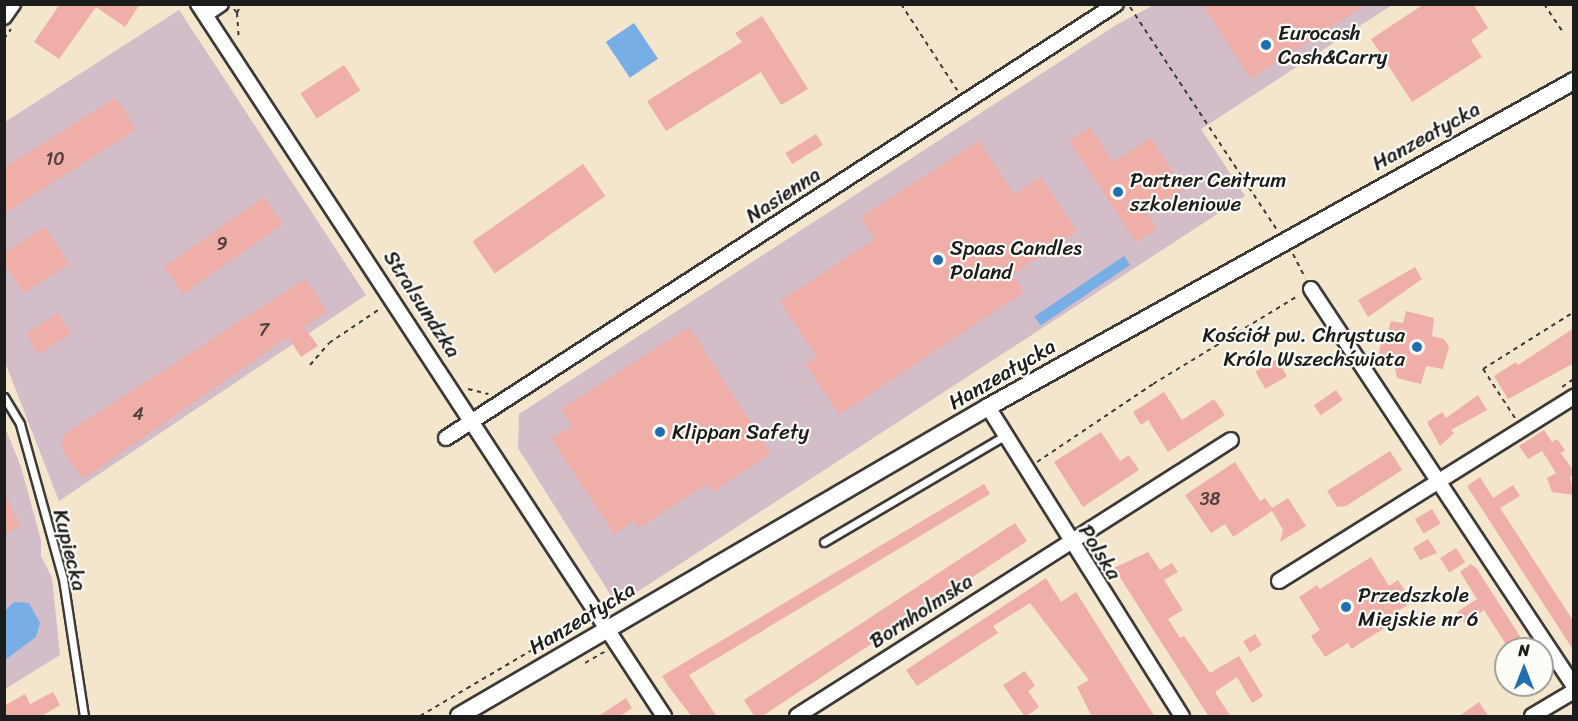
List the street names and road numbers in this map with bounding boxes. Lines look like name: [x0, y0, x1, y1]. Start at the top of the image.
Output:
street label: Hanzeatycka: [1368, 96, 1484, 176]
street label: Nasienna: [741, 162, 825, 228]
street label: Stralsundzka: [378, 246, 466, 362]
street label: Hanzeatycka: [944, 333, 1060, 415]
street label: Kupiecka: [48, 507, 92, 593]
street label: Polska: [1073, 520, 1127, 584]
street label: Bornholmska: [865, 568, 977, 654]
street label: Hanzeatycka: [524, 576, 640, 660]

